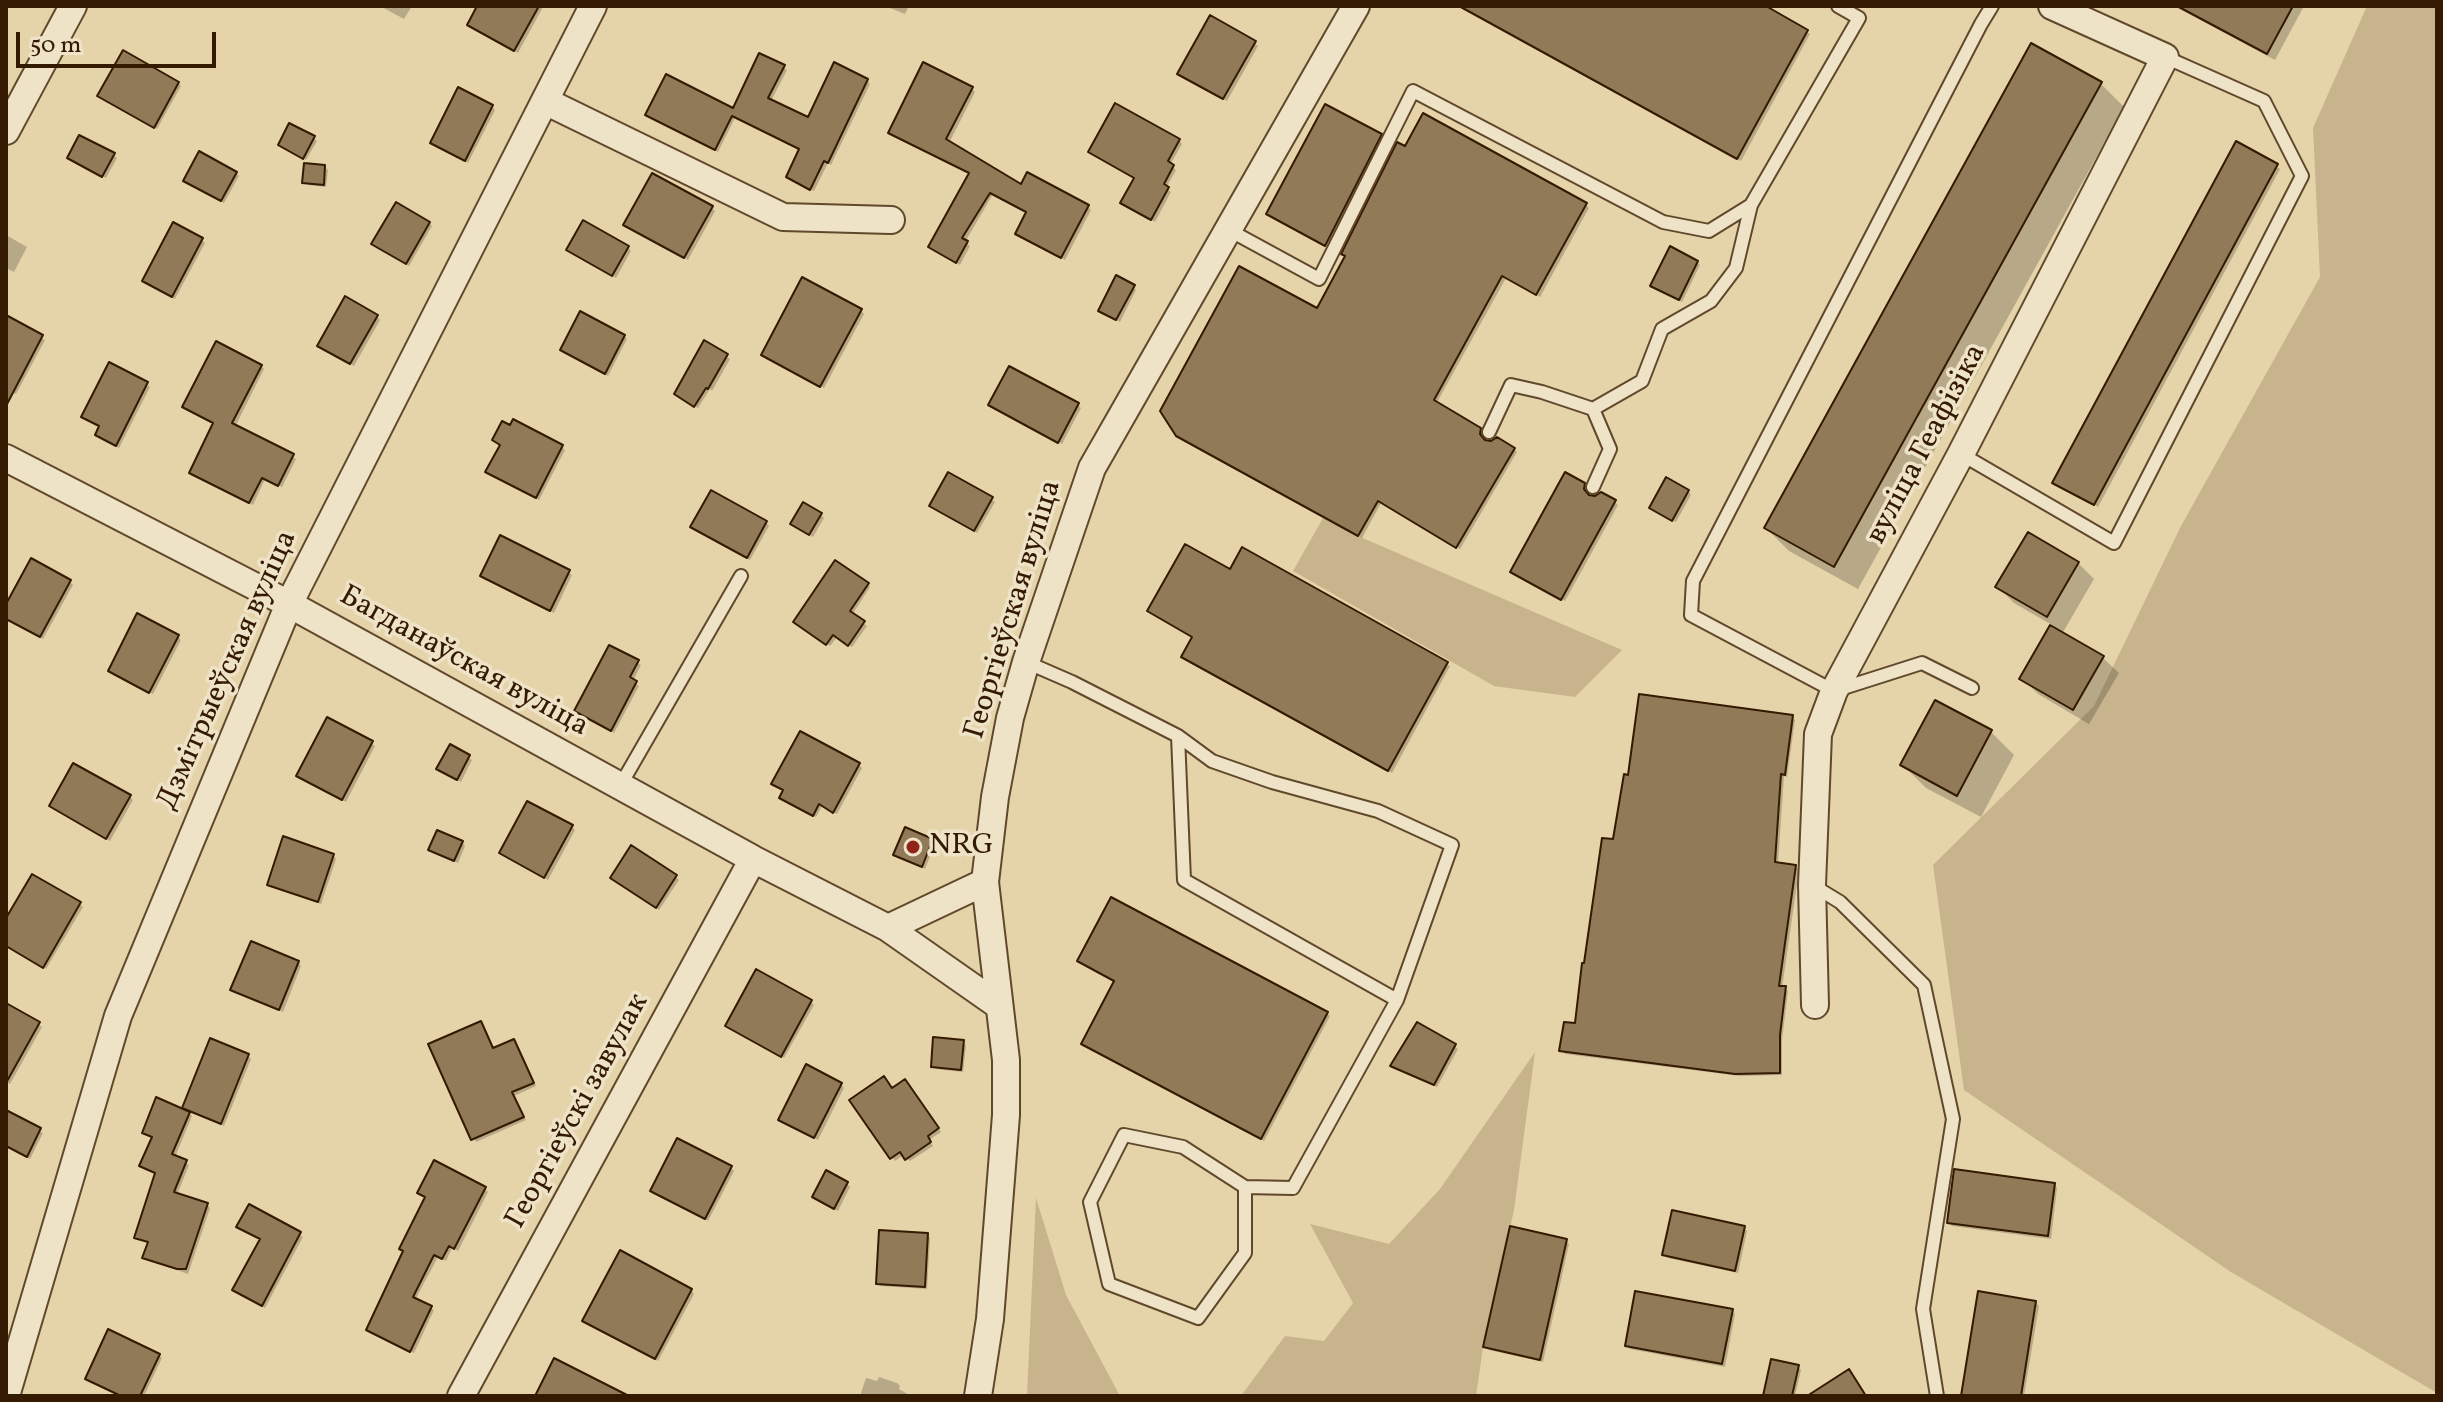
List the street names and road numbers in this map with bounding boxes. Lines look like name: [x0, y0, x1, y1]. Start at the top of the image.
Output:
street label: вуліца Геафізіка: [1860, 339, 1996, 551]
street label: Георгіеўская вуліца: [959, 476, 1071, 744]
street label: Дзмітрыеўская вуліца: [151, 526, 307, 816]
street label: Багданаўская вуліца: [332, 580, 594, 746]
street label: Георгіеўскі завулак: [499, 988, 659, 1236]

